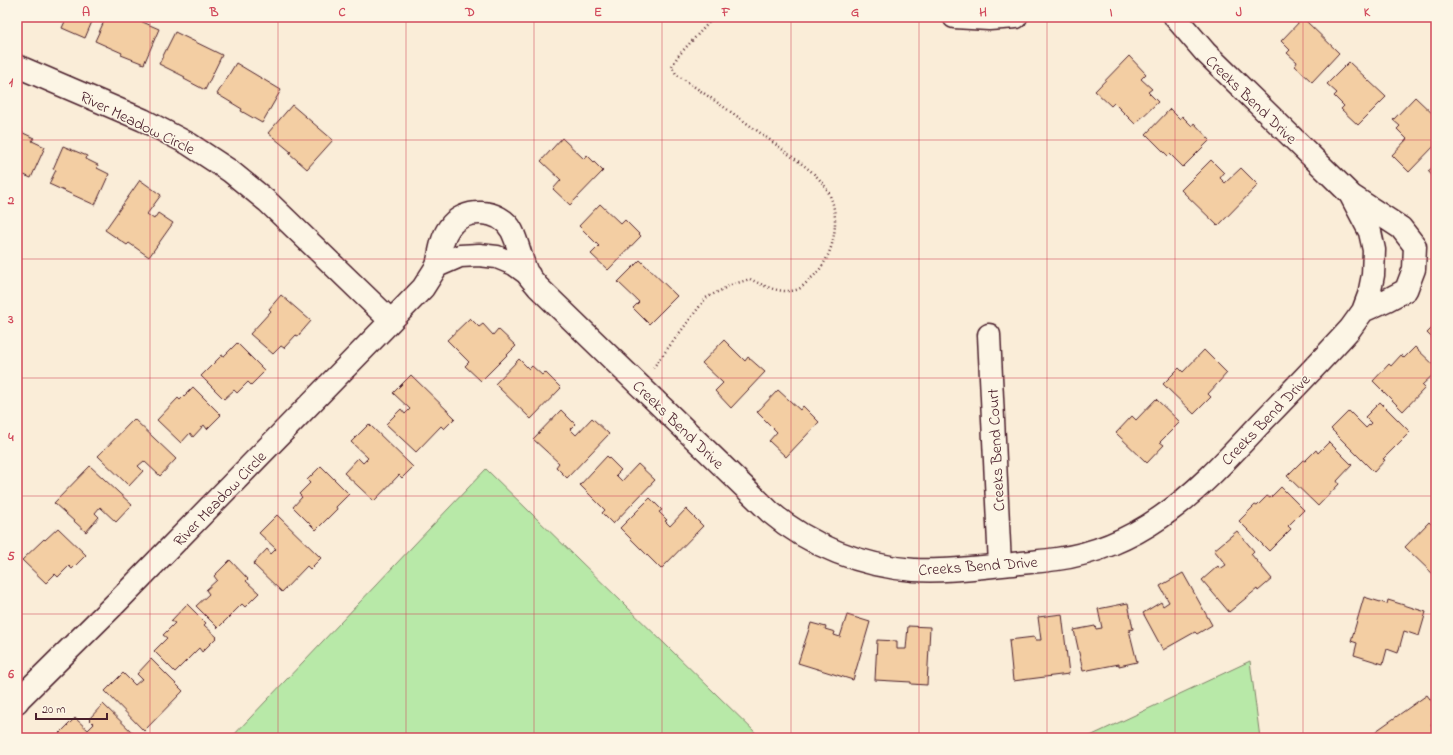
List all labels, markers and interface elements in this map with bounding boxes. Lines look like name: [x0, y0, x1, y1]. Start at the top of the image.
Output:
text: A: [82, 3, 90, 22]
text: B: [209, 3, 219, 22]
text: C: [338, 3, 346, 22]
text: D: [464, 3, 475, 22]
text: E: [594, 3, 602, 22]
text: F: [721, 3, 731, 22]
text: G: [851, 3, 859, 22]
text: H: [979, 3, 987, 22]
text: I: [1109, 3, 1113, 22]
text: J: [1236, 3, 1242, 22]
text: K: [1364, 3, 1371, 22]
street label: Creeks Bend Drive: [1199, 50, 1303, 151]
text: 1: [9, 73, 14, 92]
street label: River Meadow Circle: [75, 86, 199, 162]
text: 2: [7, 191, 15, 210]
text: 3: [7, 310, 14, 329]
street label: Creeks Bend Drive: [1216, 368, 1317, 472]
street label: Creeks Bend Drive: [626, 375, 730, 476]
street label: Creeks Bend Court: [982, 387, 1012, 512]
text: 4: [7, 428, 14, 447]
street label: River Meadow Circle: [168, 445, 273, 553]
text: 5: [7, 547, 15, 566]
street label: Creeks Bend Drive: [918, 551, 1039, 583]
text: 6: [7, 665, 14, 684]
scale bar: [36, 695, 107, 721]
text: 20 m: [42, 701, 65, 719]

